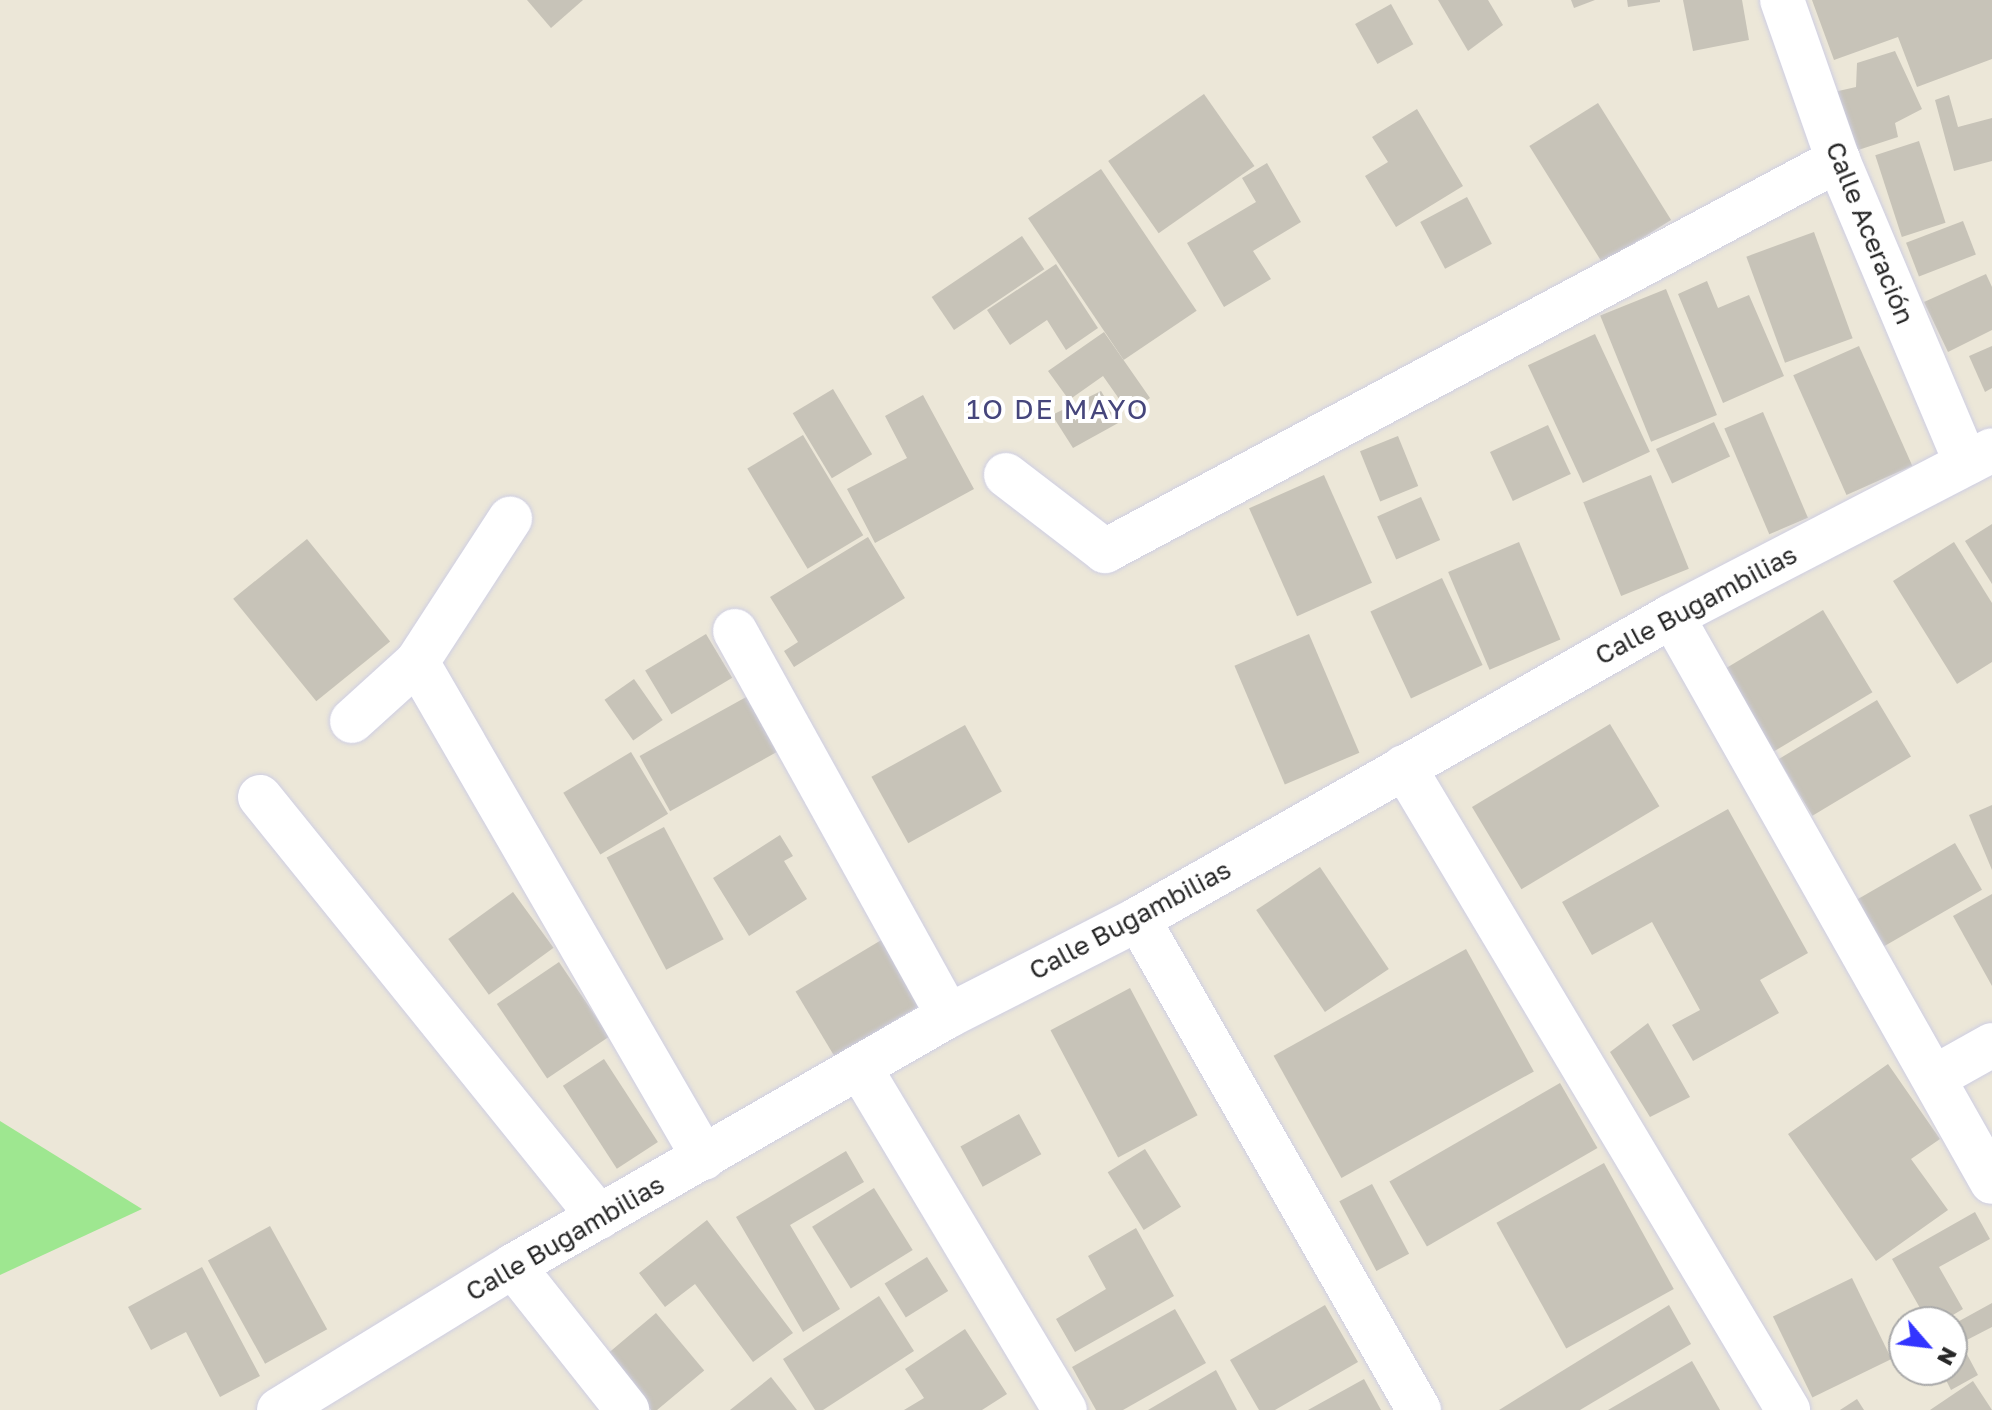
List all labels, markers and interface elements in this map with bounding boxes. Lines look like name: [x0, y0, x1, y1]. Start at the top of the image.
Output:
street label: Calle Aceración: [1819, 137, 1921, 329]
district label: 1O DE MAYO: [967, 392, 1149, 426]
street label: Calle Bugambilias: [1590, 539, 1802, 671]
street label: Calle Bugambilias: [1024, 854, 1236, 986]
street label: Calle Bugambilias: [460, 1169, 670, 1307]
north arrow: [1888, 1306, 1968, 1386]
text: N: [1932, 1343, 1964, 1370]

